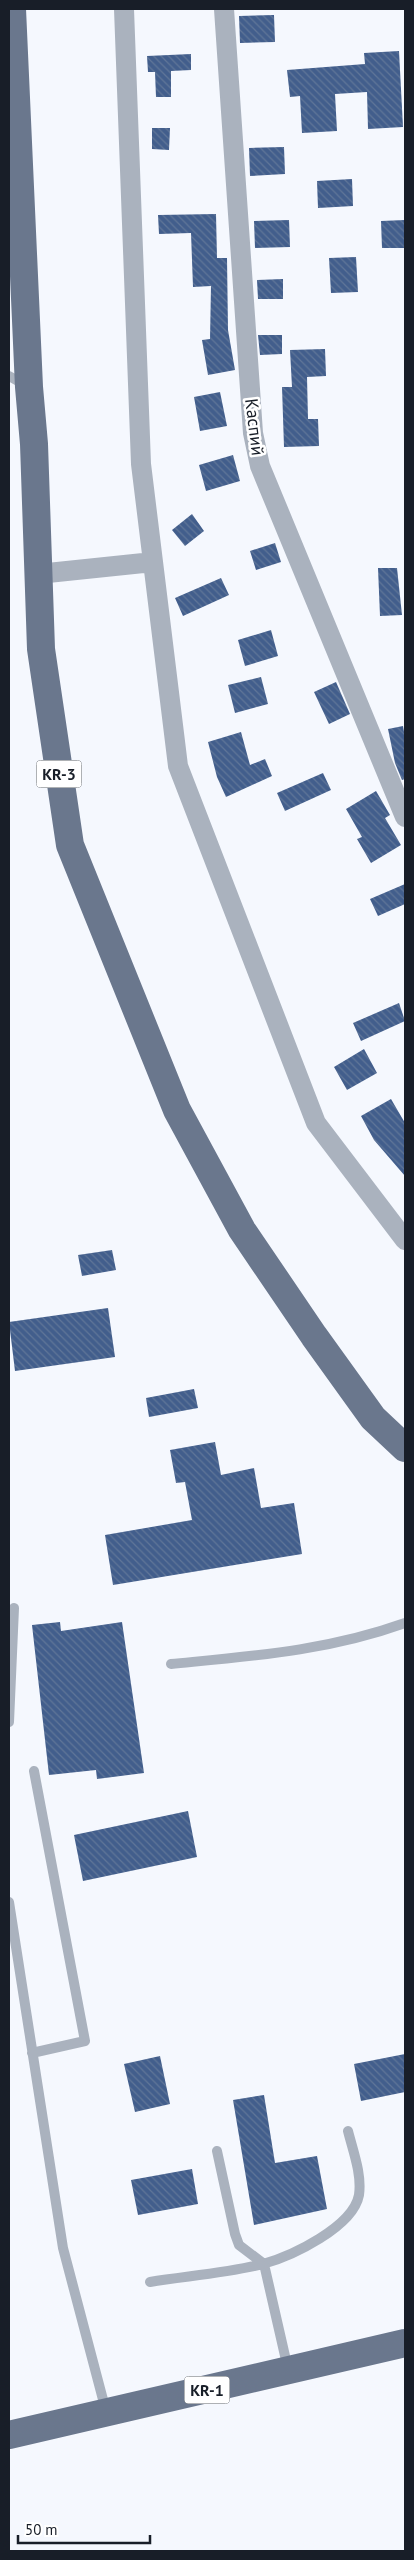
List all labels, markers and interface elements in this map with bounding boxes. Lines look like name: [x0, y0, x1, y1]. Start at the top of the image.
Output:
street label: Каспий: [240, 397, 270, 457]
road number: KR-3: [36, 761, 82, 788]
road number: KR-1: [184, 2376, 230, 2404]
scale bar: [18, 2512, 150, 2544]
text: 50 m: [25, 2520, 58, 2539]

